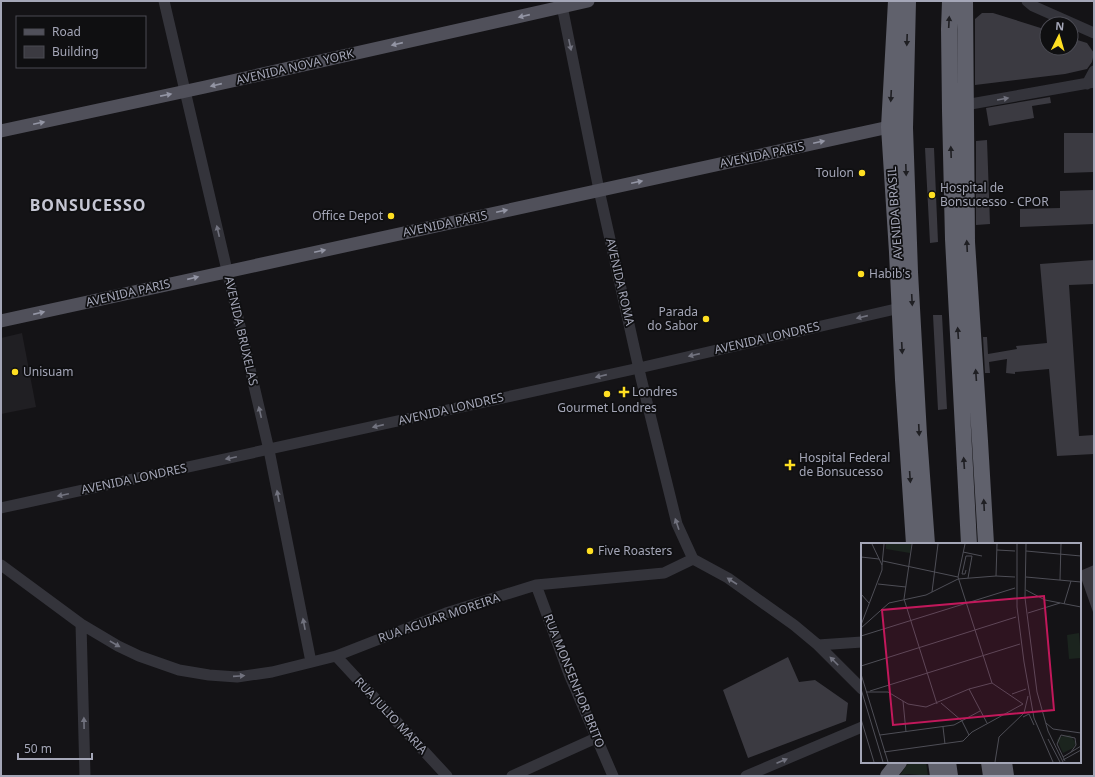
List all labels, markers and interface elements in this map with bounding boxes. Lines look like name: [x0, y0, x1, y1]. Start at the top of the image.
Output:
one-way arrow: [518, 13, 530, 19]
legend: [16, 16, 146, 68]
one-way arrow: [946, 16, 953, 28]
north arrow: [1039, 16, 1079, 56]
text: N: [1055, 18, 1065, 33]
text: Road: [52, 23, 81, 40]
one-way arrow: [903, 34, 910, 46]
one-way arrow: [567, 39, 573, 51]
one-way arrow: [391, 42, 403, 48]
text: Building: [52, 43, 99, 60]
street label: AVENIDA NOVA YORK: [234, 45, 356, 88]
one-way arrow: [209, 82, 222, 88]
one-way arrow: [887, 90, 894, 102]
one-way arrow: [160, 92, 172, 98]
one-way arrow: [997, 95, 1009, 101]
one-way arrow: [33, 119, 45, 125]
street label: AVENIDA PARIS: [718, 137, 806, 172]
one-way arrow: [813, 139, 825, 145]
one-way arrow: [948, 145, 954, 158]
place label: Toulon: [816, 164, 854, 181]
one-way arrow: [903, 164, 909, 177]
street label: AVENIDA BRASIL: [883, 166, 906, 260]
marker: Toulon: [857, 168, 867, 178]
one-way arrow: [631, 178, 644, 184]
place label: Hospital de Bonsucesso - CPOR: [940, 179, 1049, 210]
marker: Hospital de Bonsucesso - CPOR: [927, 190, 937, 200]
district label: BONSUCESSO: [30, 194, 146, 216]
street label: AVENIDA PARIS: [401, 206, 489, 241]
place label: Office Depot: [312, 207, 384, 224]
one-way arrow: [496, 208, 508, 214]
marker: Office Depot: [386, 211, 396, 221]
one-way arrow: [215, 225, 221, 237]
street label: AVENIDA ROMA: [602, 237, 639, 327]
one-way arrow: [964, 239, 970, 252]
one-way arrow: [314, 247, 326, 253]
place label: Habib's: [869, 265, 911, 282]
marker: Habib's: [856, 269, 866, 279]
street label: AVENIDA PARIS: [84, 274, 172, 310]
street label: AVENIDA BRUXELAS: [221, 274, 262, 388]
one-way arrow: [187, 275, 199, 281]
one-way arrow: [908, 294, 915, 306]
place label: Parada do Sabor: [647, 303, 698, 334]
one-way arrow: [33, 309, 45, 315]
marker: Parada do Sabor: [701, 314, 711, 324]
one-way arrow: [856, 314, 868, 320]
street label: AVENIDA LONDRES: [713, 317, 822, 358]
one-way arrow: [955, 327, 962, 339]
one-way arrow: [899, 342, 905, 355]
one-way arrow: [688, 352, 700, 358]
place label: Unisuam: [23, 363, 73, 380]
marker: Unisuam: [10, 367, 20, 377]
one-way arrow: [972, 369, 979, 381]
one-way arrow: [594, 374, 607, 380]
place label: Londres: [632, 383, 678, 400]
marker: Londres: [619, 387, 629, 397]
street label: AVENIDA LONDRES: [397, 388, 506, 429]
marker: Gourmet Londres: [602, 389, 612, 399]
place label: Gourmet Londres: [557, 399, 657, 416]
one-way arrow: [257, 406, 263, 418]
one-way arrow: [372, 423, 384, 429]
one-way arrow: [915, 424, 922, 436]
place label: Hospital Federal de Bonsucesso: [799, 449, 890, 480]
one-way arrow: [225, 456, 237, 462]
one-way arrow: [961, 457, 968, 469]
street label: AVENIDA LONDRES: [80, 459, 189, 498]
marker: Hospital Federal de Bonsucesso: [784, 459, 796, 471]
one-way arrow: [906, 471, 913, 483]
one-way arrow: [274, 490, 280, 503]
one-way arrow: [57, 492, 69, 498]
one-way arrow: [980, 499, 987, 511]
one-way arrow: [674, 517, 680, 529]
place label: Five Roasters: [598, 542, 673, 559]
inset map: [861, 543, 1081, 763]
marker: Five Roasters: [585, 546, 595, 556]
one-way arrow: [727, 577, 738, 585]
street label: RUA AGUIAR MOREIRA: [376, 589, 502, 646]
street label: RUA MONSENHOR BRITO: [540, 611, 609, 750]
one-way arrow: [300, 618, 306, 630]
one-way arrow: [109, 641, 121, 648]
one-way arrow: [829, 656, 839, 666]
one-way arrow: [233, 673, 245, 680]
street label: RUA JULIO MARIA: [351, 673, 432, 758]
one-way arrow: [81, 716, 87, 729]
scale bar: [18, 735, 92, 761]
text: 50 m: [24, 740, 52, 757]
one-way arrow: [776, 758, 787, 764]

